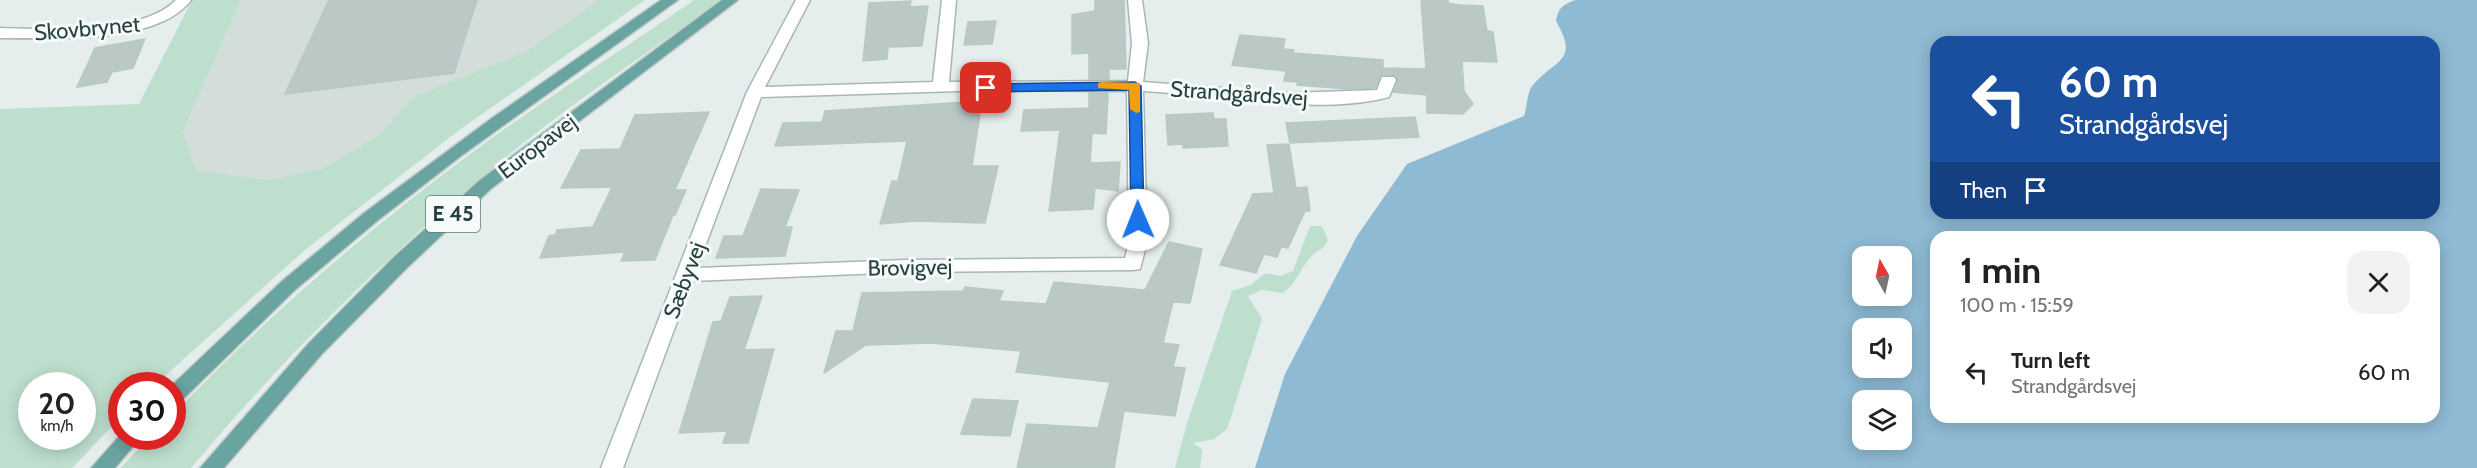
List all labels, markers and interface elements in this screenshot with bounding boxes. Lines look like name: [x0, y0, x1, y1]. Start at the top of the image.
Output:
street label: Skovbrynet: [33, 10, 142, 47]
text: 60 m: [2059, 56, 2158, 108]
icon: left: [1960, 60, 2038, 138]
pin: [960, 62, 1011, 113]
icon: arrive: [969, 71, 1002, 104]
street label: Strandgårdsvej: [1169, 75, 1309, 112]
street label: Europavej: [493, 108, 582, 185]
text: Strandgårdsvej: [2059, 108, 2228, 141]
icon: arrive: [2019, 174, 2052, 207]
text: Then: [1960, 177, 2007, 204]
position arrow: [1106, 188, 1170, 252]
road number: E 45: [426, 196, 480, 232]
street label: Sæbyvej: [658, 238, 711, 322]
north arrow: [1852, 246, 1912, 306]
map controls: [1852, 246, 1912, 450]
text: 1 min: [1960, 248, 2041, 292]
button: close: [2347, 251, 2410, 314]
street label: Brovigvej: [867, 253, 953, 282]
text: 100 m · 15:59: [1960, 293, 2074, 317]
button: sound: [1852, 318, 1912, 378]
text: Turn left: [2011, 347, 2090, 374]
icon: left: [1960, 356, 1993, 389]
text: 60 m: [2358, 359, 2410, 386]
speed limit sign: 30: [108, 372, 186, 450]
text: Strandgårdsvej: [2011, 374, 2136, 398]
text: 20: [38, 385, 76, 422]
button: layers: [1852, 390, 1912, 450]
text: km/h: [41, 417, 73, 435]

